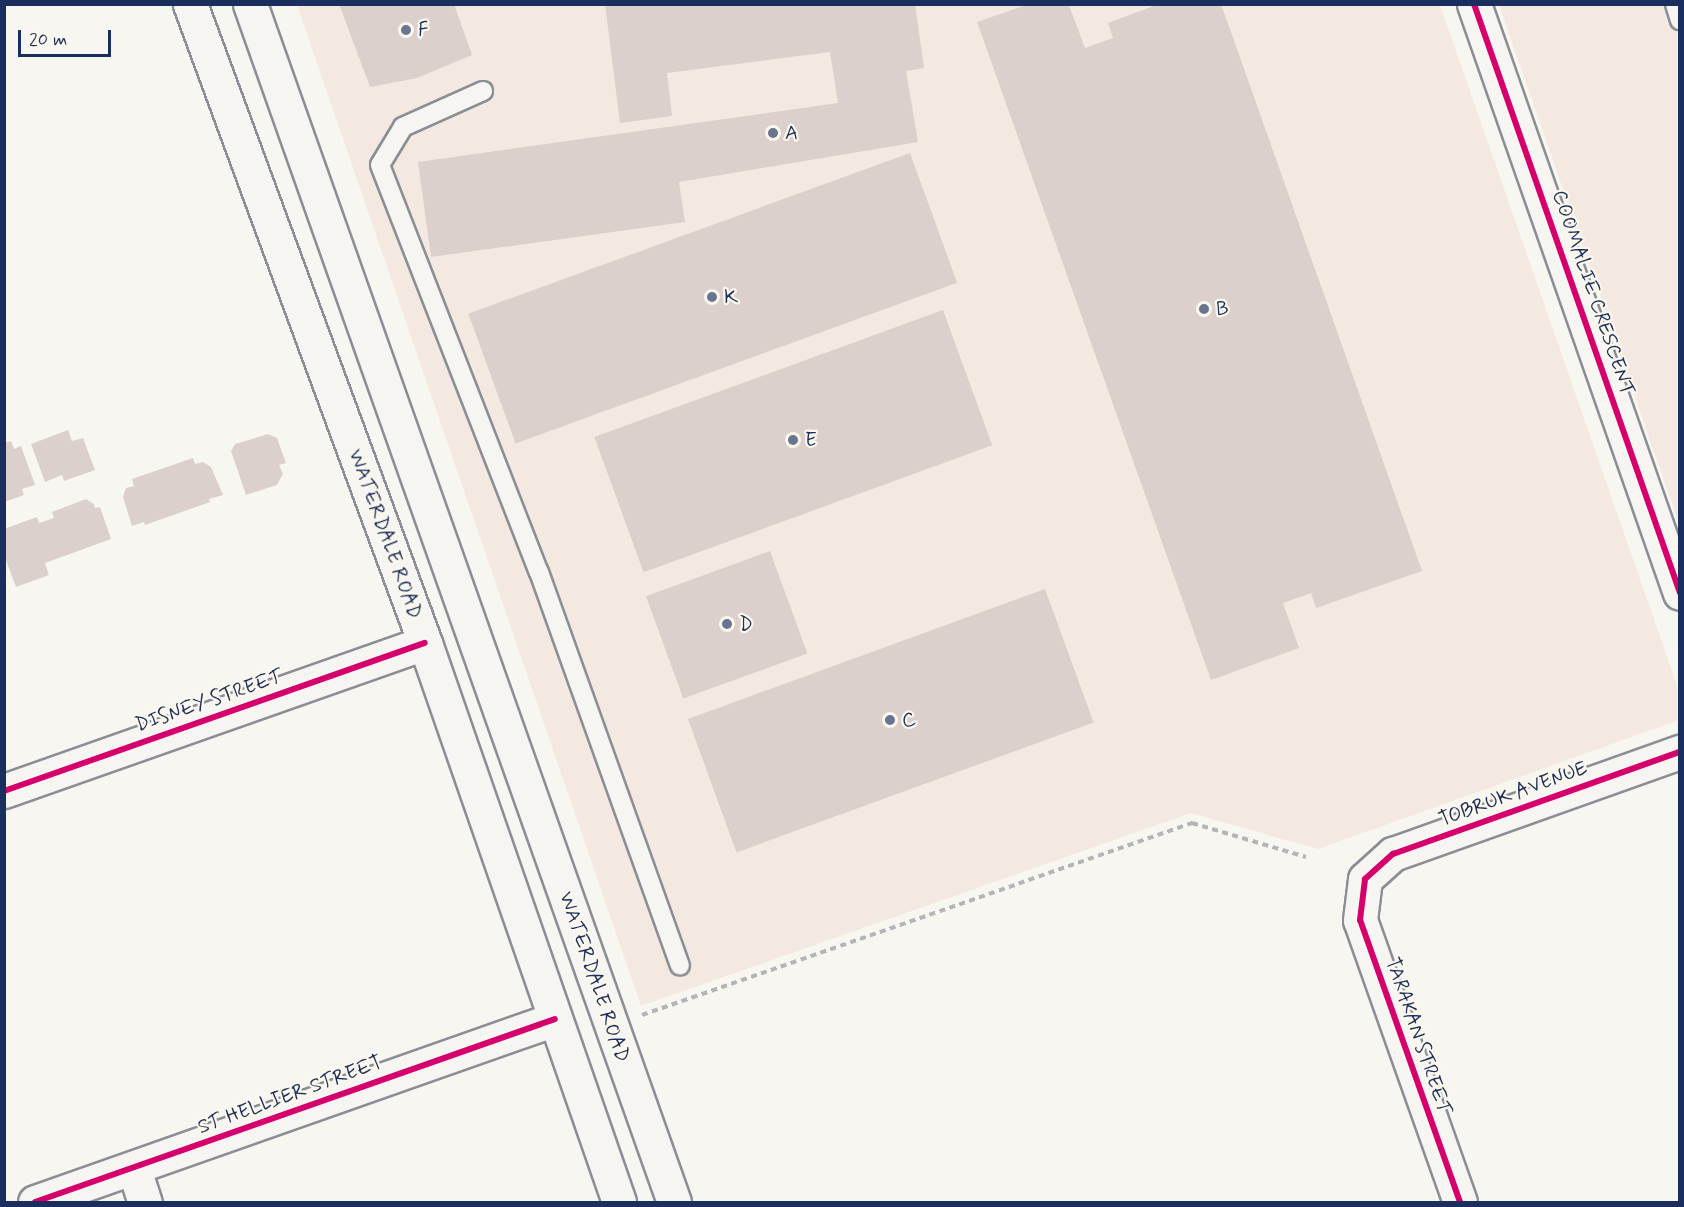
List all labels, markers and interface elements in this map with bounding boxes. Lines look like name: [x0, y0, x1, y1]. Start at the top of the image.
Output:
scale bar: [21, 18, 114, 56]
place label: F: [418, 18, 429, 42]
marker: F: [399, 23, 413, 37]
text: 20 m: [29, 28, 67, 52]
place label: A: [785, 121, 798, 145]
marker: A: [766, 126, 780, 140]
street label: COOMALIE CRESCENT: [1546, 186, 1640, 400]
place label: K: [724, 285, 738, 309]
marker: K: [705, 290, 719, 304]
place label: B: [1216, 297, 1229, 321]
marker: B: [1197, 302, 1211, 316]
place label: E: [805, 428, 817, 452]
marker: E: [786, 433, 800, 447]
street label: WATERDALE ROAD: [344, 447, 426, 621]
place label: D: [739, 612, 753, 636]
marker: D: [720, 617, 734, 631]
street label: DISNEY STREET: [132, 664, 286, 738]
place label: C: [902, 708, 916, 732]
marker: C: [883, 713, 897, 727]
street label: TOBRUK AVENUE: [1434, 755, 1592, 833]
street label: WATERDALE ROAD: [554, 890, 634, 1064]
street label: TARAKAN STREET: [1380, 954, 1456, 1118]
street label: ST HELLIER STREET: [196, 1051, 384, 1139]

